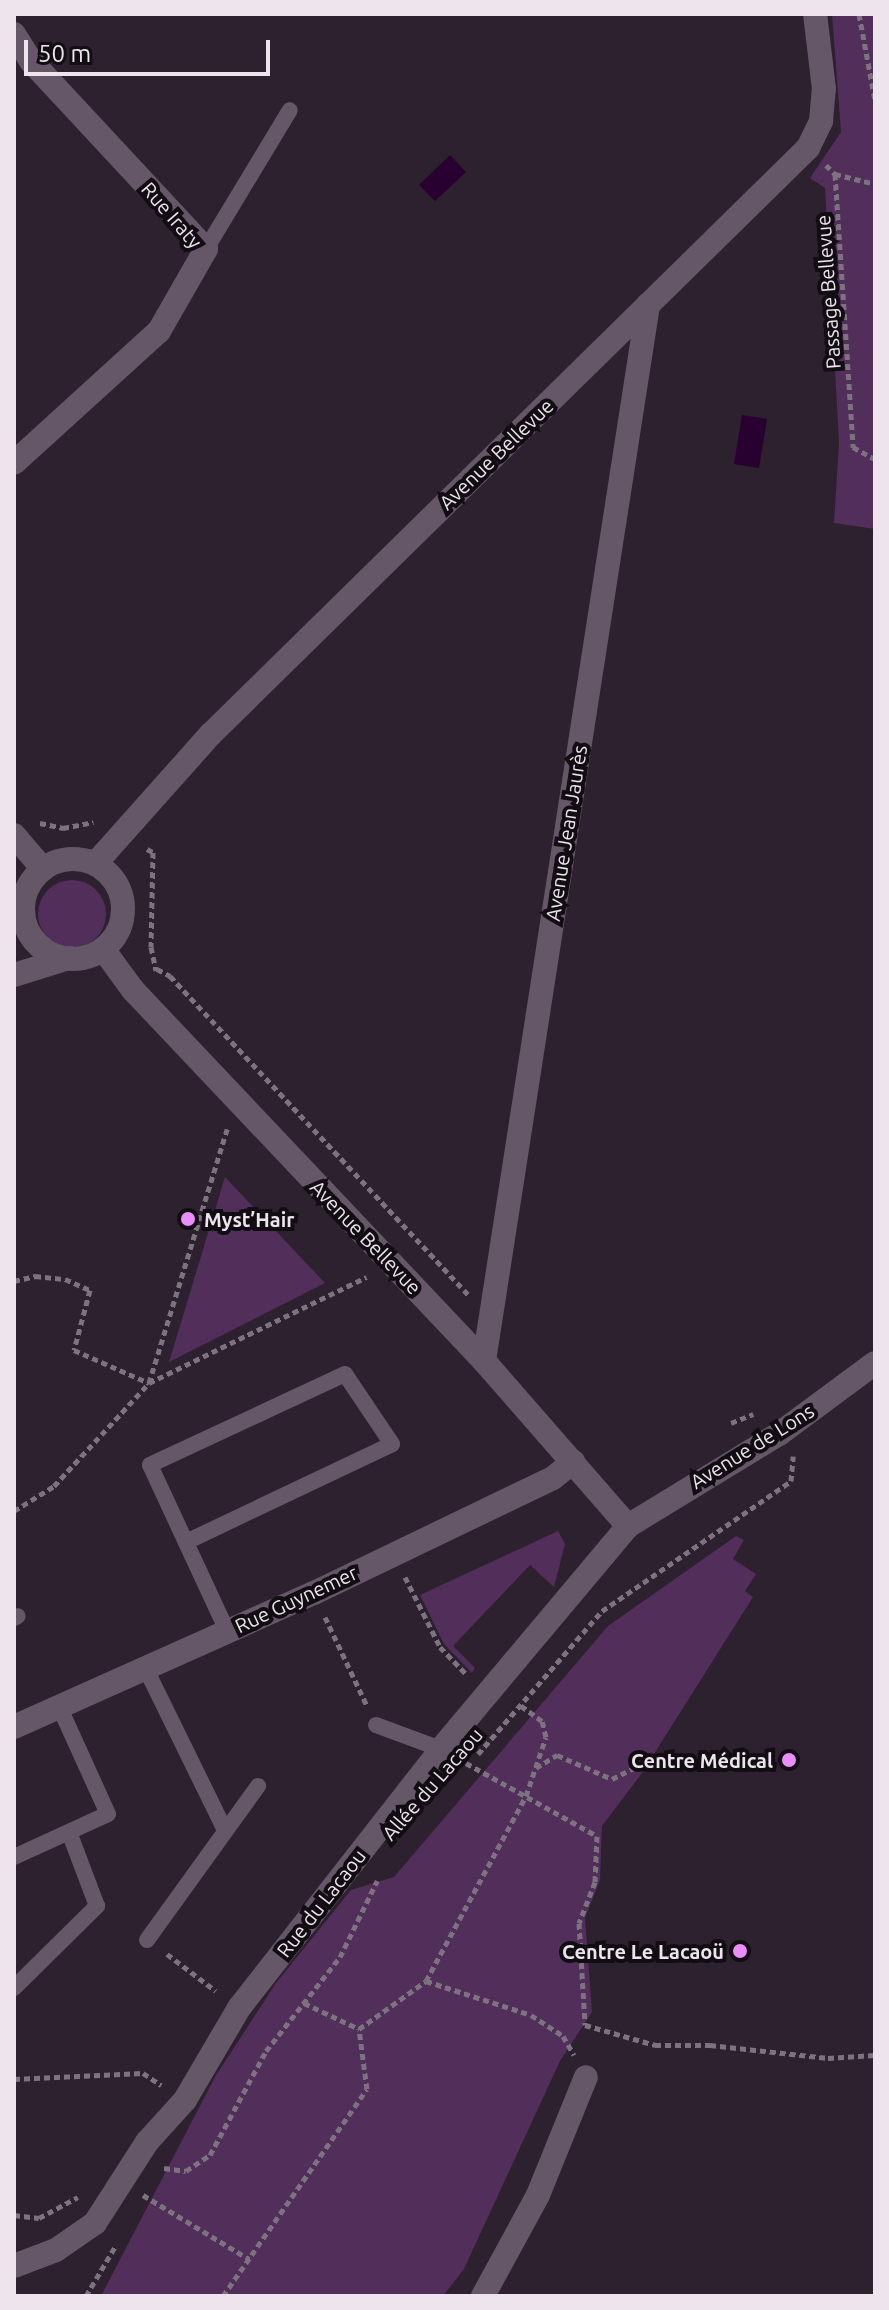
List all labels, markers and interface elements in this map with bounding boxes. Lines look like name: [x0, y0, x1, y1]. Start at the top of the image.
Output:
scale bar: [28, 24, 274, 74]
text: 50 m: [38, 40, 91, 67]
street label: Rue Iraty: [137, 177, 207, 253]
street label: Passage Bellevue: [811, 214, 845, 370]
street label: Avenue Bellevue: [434, 393, 558, 515]
street label: Avenue Jean Jaurès: [540, 743, 592, 923]
street label: Avenue Bellevue: [305, 1175, 427, 1299]
place label: Myst’Hair: [204, 1207, 294, 1231]
marker: Myst’Hair: [179, 1210, 197, 1228]
street label: Avenue de Lons: [686, 1398, 818, 1494]
street label: Rue Guynemer: [231, 1560, 361, 1638]
street label: Allée du Lacaou: [377, 1723, 487, 1845]
place label: Centre Médical: [631, 1748, 773, 1772]
marker: Centre Médical: [780, 1751, 798, 1769]
street label: Rue du Lacaou: [271, 1844, 371, 1962]
place label: Centre Le Lacaoü: [562, 1939, 724, 1963]
marker: Centre Le Lacaoü: [731, 1942, 749, 1960]

